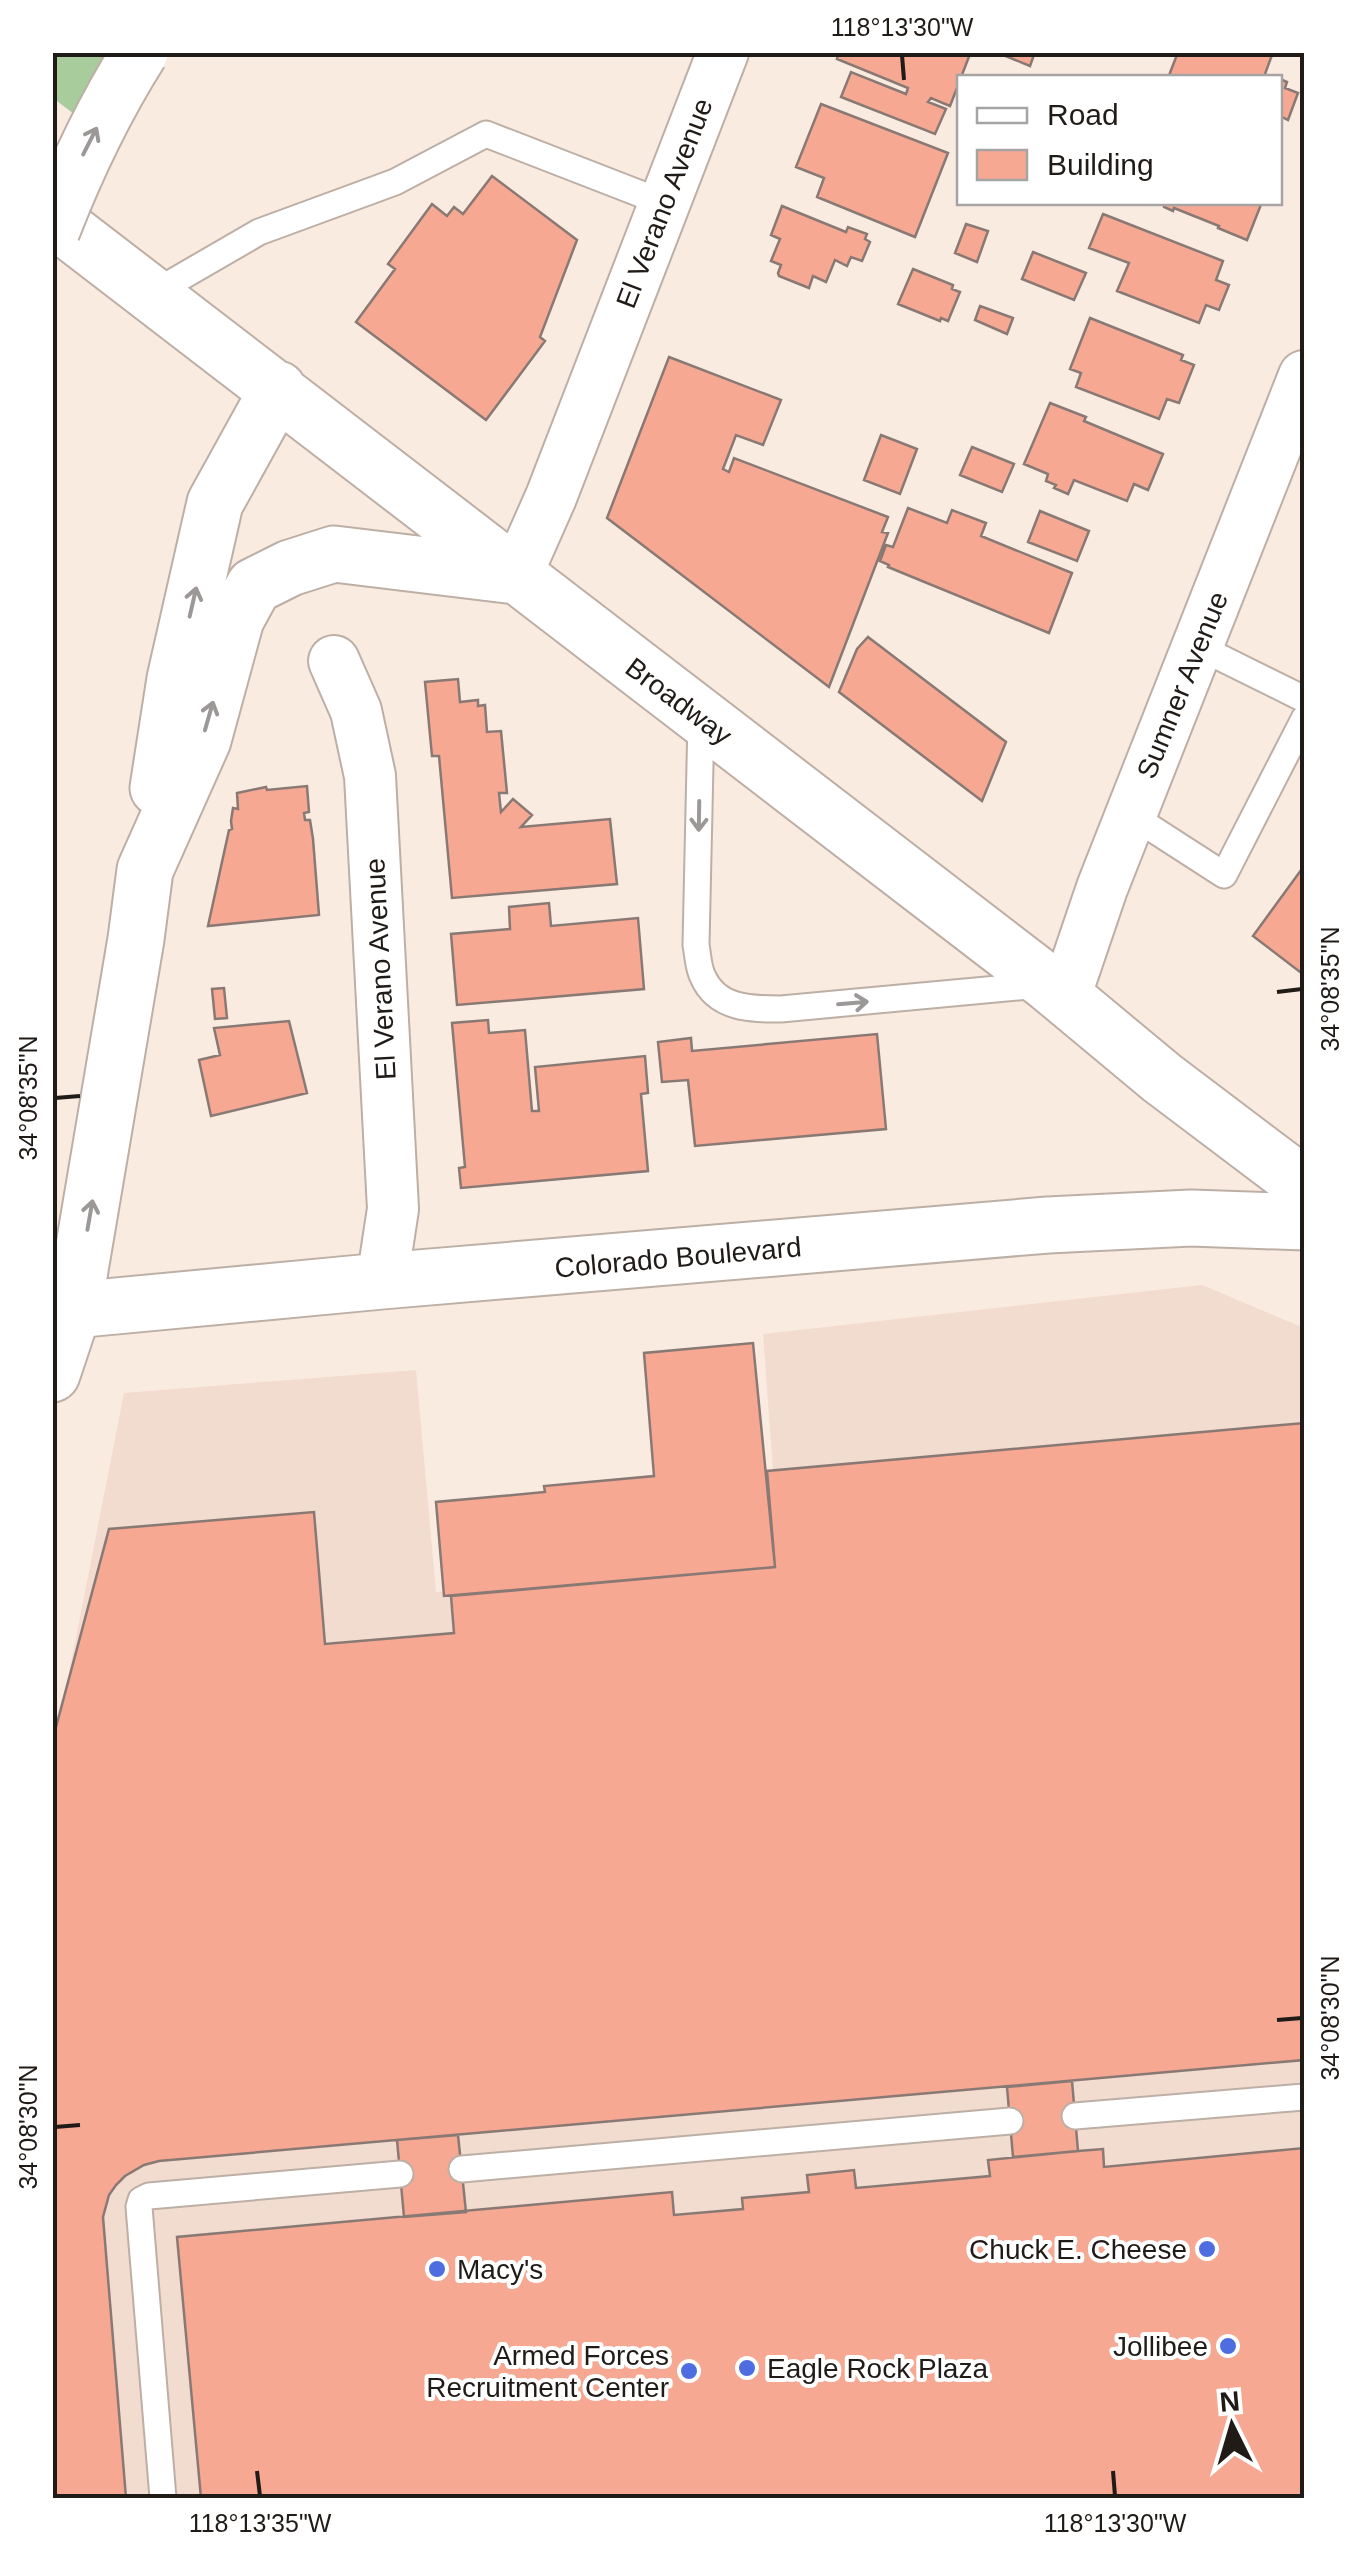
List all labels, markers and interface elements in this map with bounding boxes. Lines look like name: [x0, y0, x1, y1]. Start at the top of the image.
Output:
text: 118°13'30"W: [831, 13, 974, 41]
legend: [957, 75, 1282, 205]
street label: El Verano Avenue: [610, 94, 719, 312]
text: Road: [1047, 98, 1119, 131]
one-way arrow: [81, 126, 100, 156]
text: Building: [1047, 148, 1154, 181]
one-way arrow: [184, 587, 203, 619]
street label: Sumner Avenue: [1131, 587, 1234, 783]
street label: Broadway: [620, 652, 738, 751]
one-way arrow: [201, 701, 220, 732]
one-way arrow: [690, 800, 709, 832]
street label: El Verano Avenue: [359, 857, 402, 1081]
text: 34°08'35"N: [1316, 926, 1344, 1052]
one-way arrow: [836, 993, 868, 1012]
text: 34°08'35"N: [14, 1035, 42, 1161]
one-way arrow: [81, 1199, 100, 1231]
street label: Colorado Boulevard: [553, 1231, 803, 1284]
text: 34°08'30"N: [1316, 1955, 1344, 2081]
text: 34°08'30"N: [14, 2064, 42, 2190]
place label: Chuck E. Cheese: [969, 2234, 1187, 2265]
marker: Chuck E. Cheese: [1196, 2238, 1218, 2260]
place label: Macy's: [457, 2254, 543, 2285]
marker: Macy's: [426, 2258, 448, 2280]
place label: Jollibee: [1113, 2331, 1208, 2362]
marker: Jollibee: [1217, 2335, 1239, 2357]
place label: Armed Forces Recruitment Center: [426, 2340, 669, 2403]
place label: Eagle Rock Plaza: [767, 2353, 988, 2384]
marker: Eagle Rock Plaza: [736, 2357, 758, 2379]
marker: Armed Forces Recruitment Center: [678, 2360, 700, 2382]
north arrow: [1182, 2376, 1282, 2476]
text: N: [1218, 2385, 1241, 2418]
text: 118°13'35"W: [189, 2509, 332, 2537]
text: 118°13'30"W: [1044, 2509, 1187, 2537]

